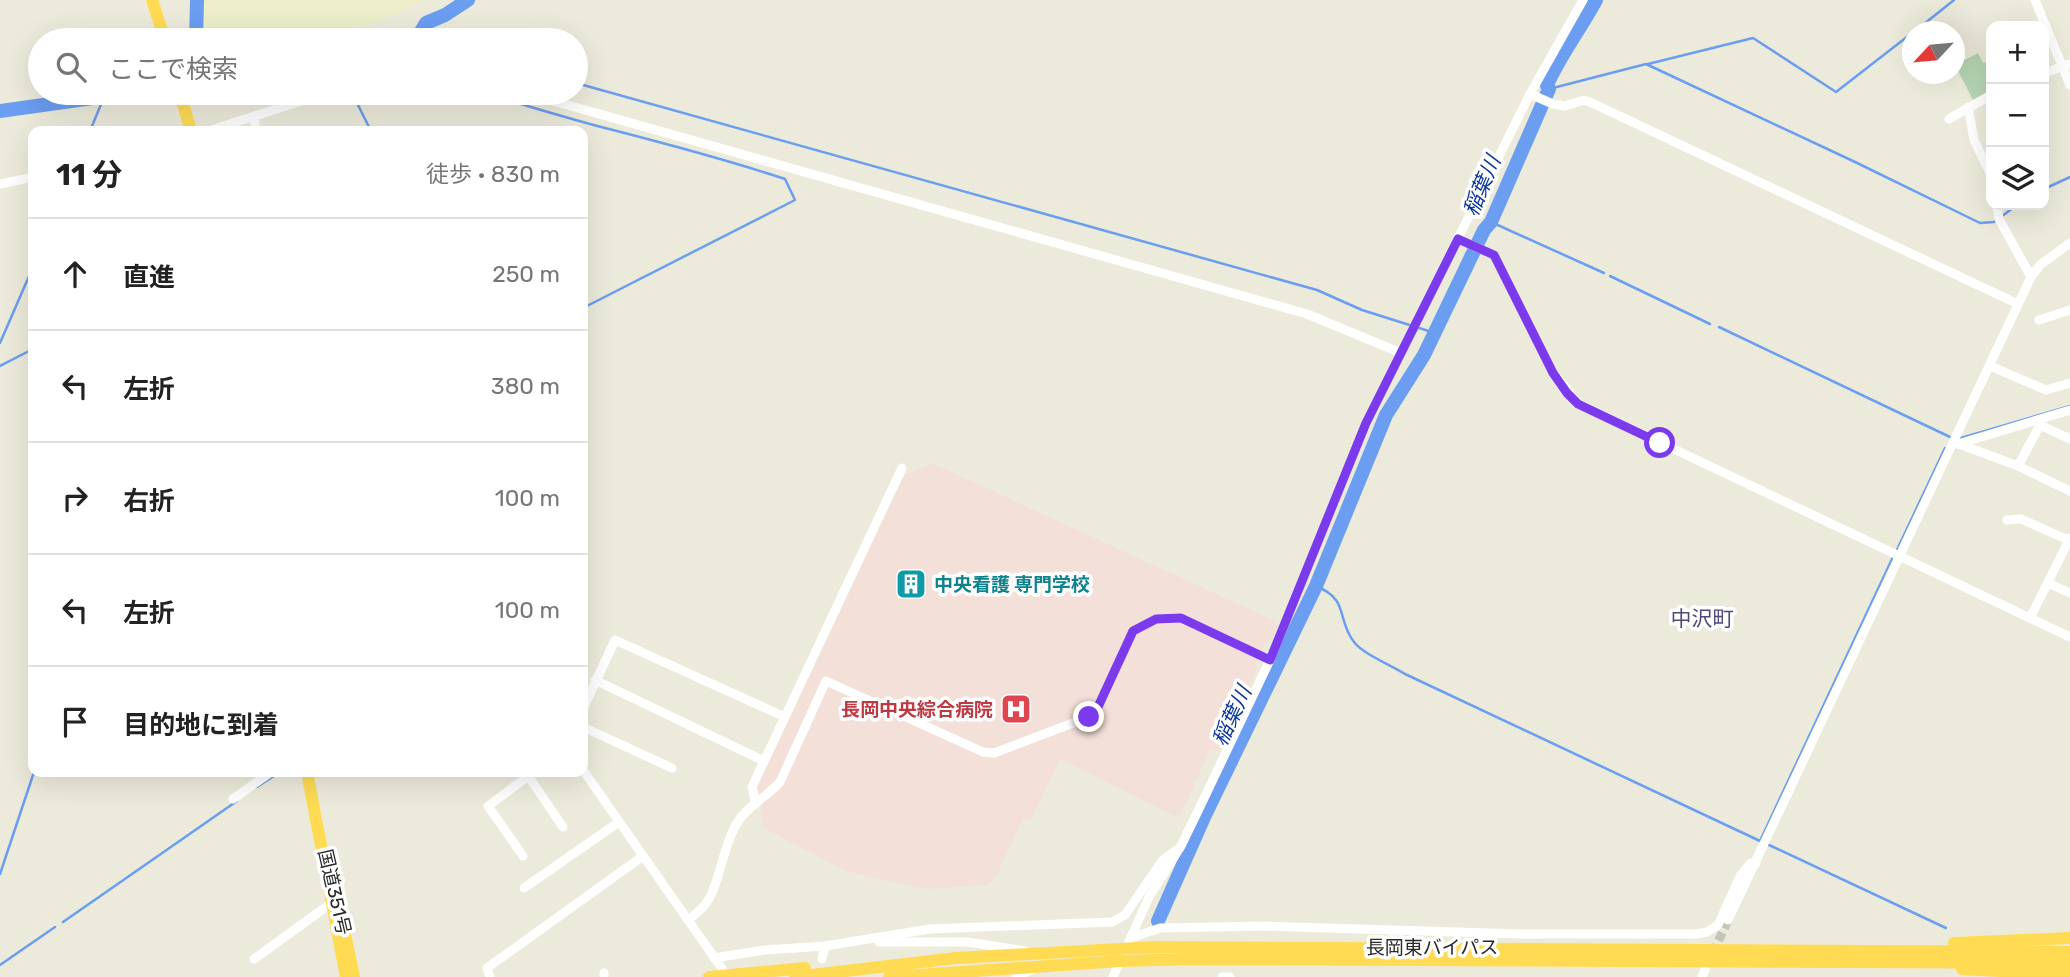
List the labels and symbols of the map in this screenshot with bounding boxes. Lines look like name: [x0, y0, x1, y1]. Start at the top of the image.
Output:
north arrow: [1902, 21, 1965, 84]
water label: 稲葉川: [1458, 150, 1506, 220]
route start: [1644, 427, 1675, 458]
building icon: 中央看護 専門学校: [894, 567, 928, 601]
place label: 中央看護 専門学校: [934, 573, 1090, 596]
district label: 中沢町: [1671, 606, 1734, 631]
water label: 稲葉川: [1207, 680, 1257, 750]
hospital icon: 長岡中央綜合病院: [999, 692, 1033, 726]
place label: 長岡中央綜合病院: [841, 698, 993, 721]
route end: [1073, 701, 1104, 732]
street label: 国道351号: [313, 847, 356, 937]
street label: 長岡東バイパス: [1366, 936, 1498, 959]

